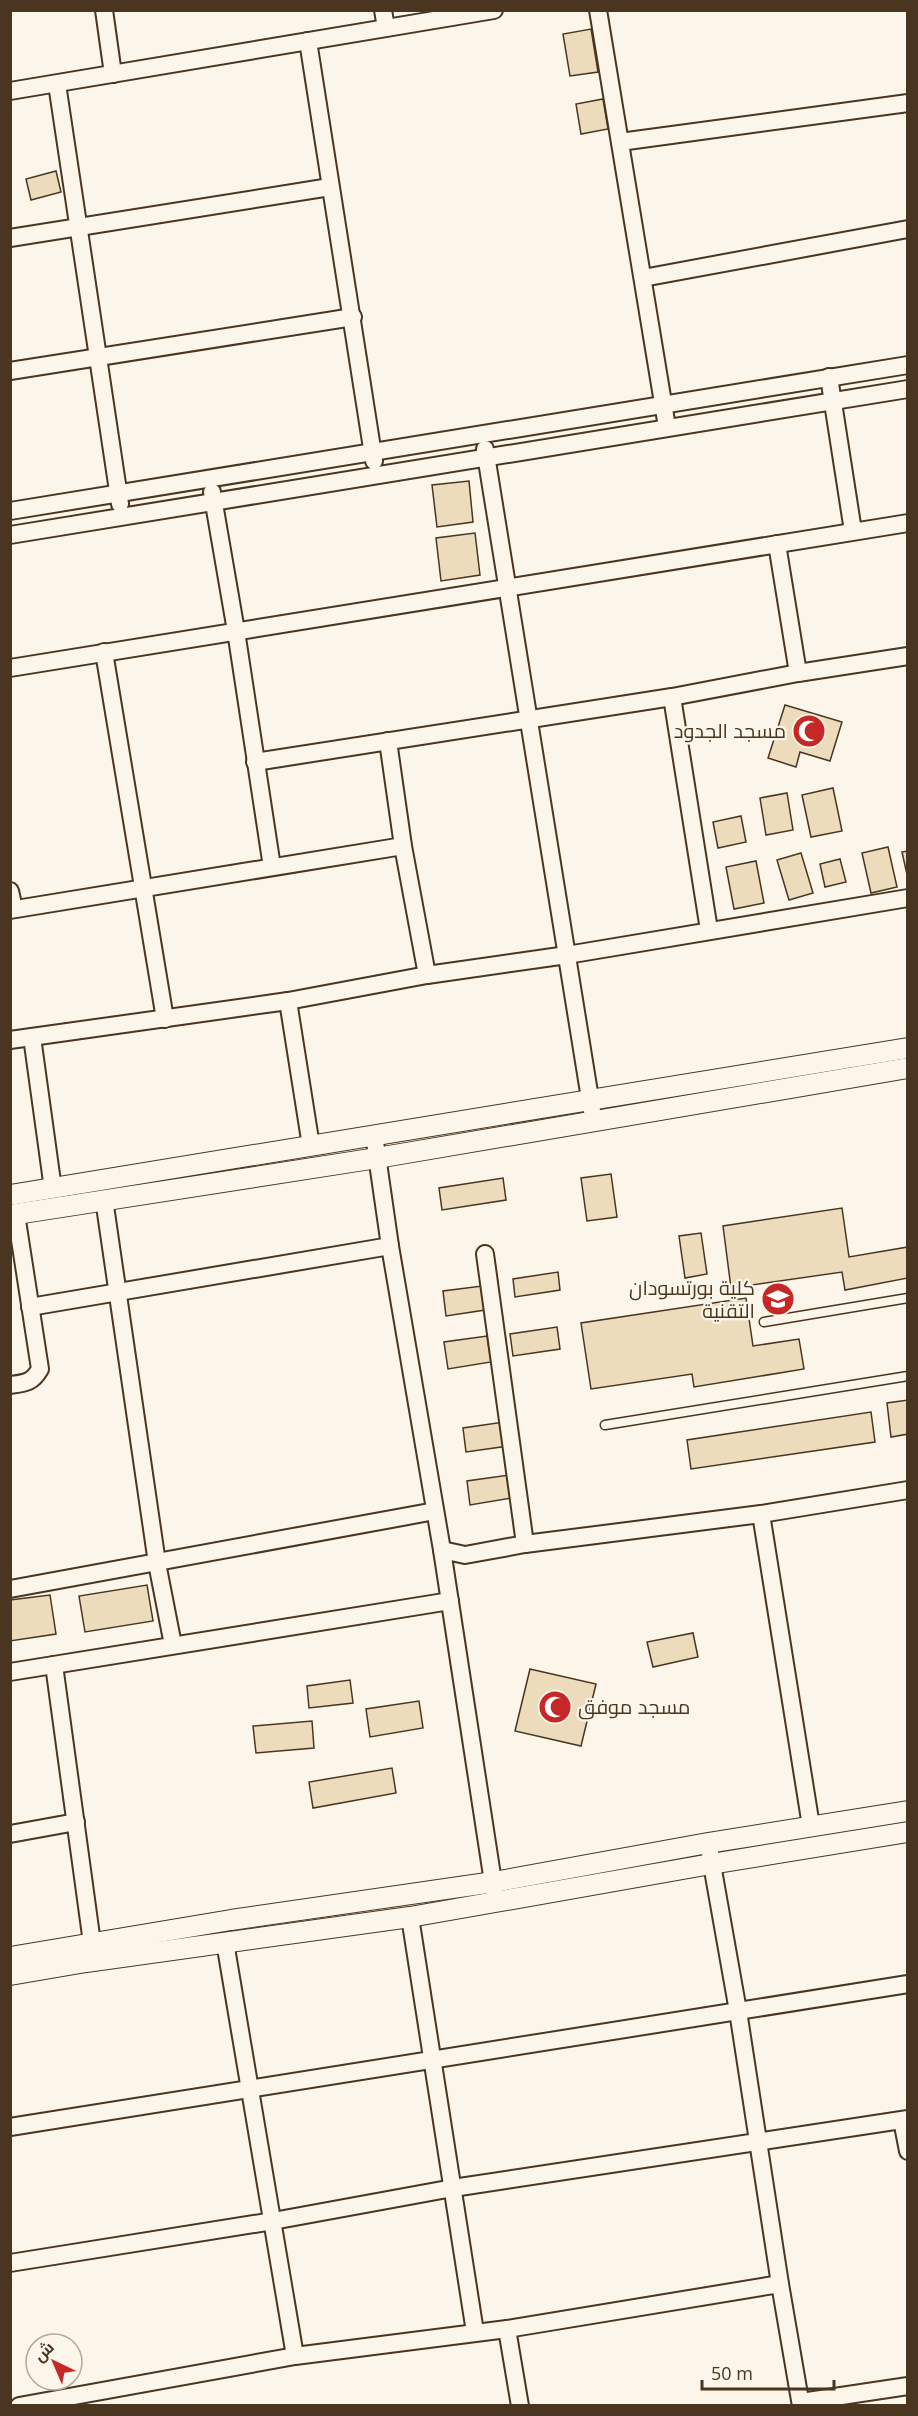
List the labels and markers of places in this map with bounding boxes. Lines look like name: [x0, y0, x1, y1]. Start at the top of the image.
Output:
mosque icon: مسجد الجدود: [791, 713, 827, 749]
place label: مسجد الجدود: [674, 717, 786, 744]
place label: كلية بورتسودان التقنية: [629, 1274, 755, 1324]
school or university icon: كلية بورتسودان التقنية: [760, 1281, 796, 1317]
mosque icon: مسجد موفق: [537, 1689, 573, 1725]
place label: مسجد موفق: [578, 1693, 690, 1720]

